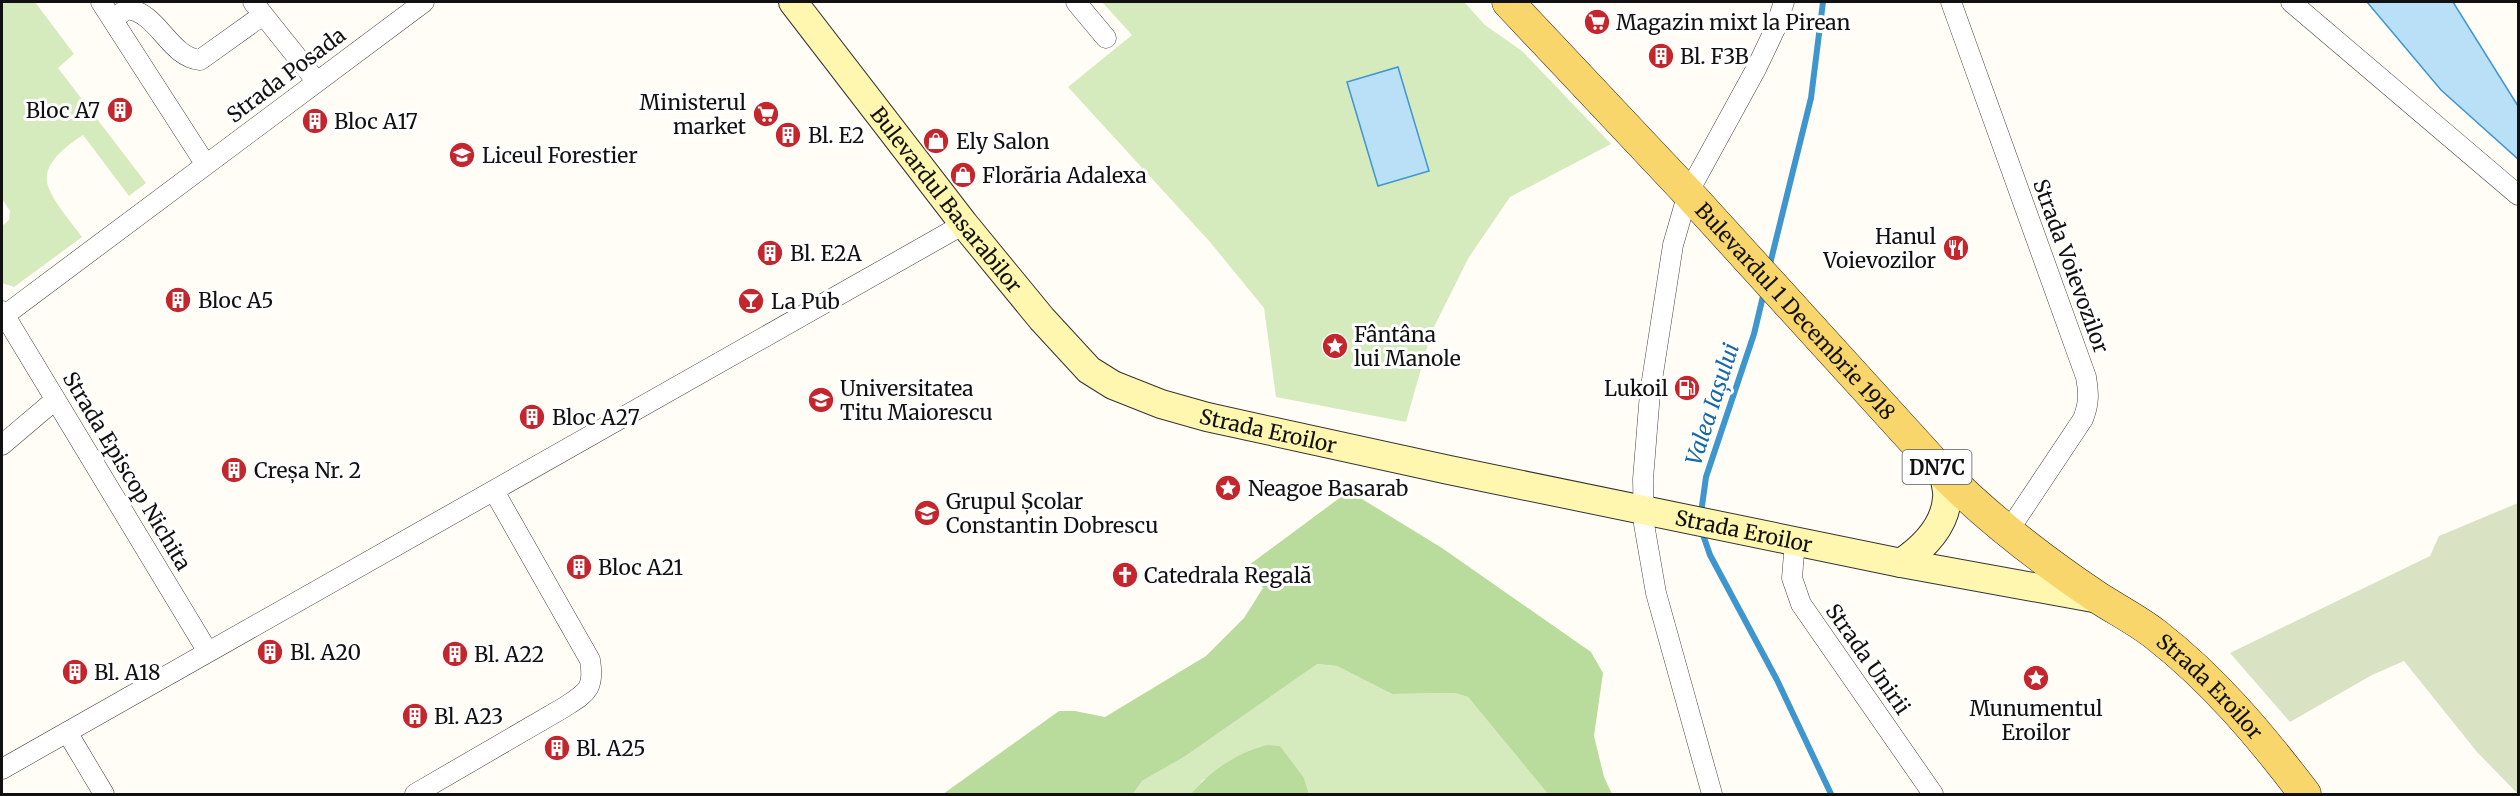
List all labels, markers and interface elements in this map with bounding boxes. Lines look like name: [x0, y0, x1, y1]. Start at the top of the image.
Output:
supermarket icon: Magazin mixt la Pirean: [1582, 7, 1612, 37]
place label: Magazin mixt la Pirean: [1616, 9, 1851, 36]
street label: Strada Posada: [221, 22, 351, 128]
building icon: Bl. F3B: [1646, 41, 1676, 71]
place label: Bl. F3B: [1680, 43, 1749, 70]
place label: Ministerul market: [640, 89, 746, 140]
building icon: Bloc A7: [105, 95, 135, 125]
place label: Bloc A7: [26, 97, 100, 124]
supermarket icon: Ministerul market: [751, 99, 781, 129]
street label: Bulevardul Basarabilor: [865, 101, 1028, 298]
building icon: Bloc A17: [300, 106, 330, 136]
place label: Bloc A17: [334, 108, 418, 135]
building icon: Bl. E2: [773, 120, 803, 150]
place label: Bl. E2: [808, 122, 865, 149]
shop icon: Ely Salon: [921, 126, 951, 156]
place label: Ely Salon: [956, 128, 1050, 155]
school or university icon: Liceul Forestier: [447, 140, 477, 170]
place label: Liceul Forestier: [482, 142, 638, 169]
shop icon: Florăria Adalexa: [948, 160, 978, 190]
place label: Florăria Adalexa: [982, 162, 1147, 189]
street label: Strada Voievozilor: [2027, 175, 2115, 357]
street label: Bulevardul 1 Decembrie 1918: [1690, 197, 1901, 425]
place label: Hanul Voievozilor: [1822, 223, 1936, 274]
restaurant icon: Hanul Voievozilor: [1941, 233, 1971, 263]
building icon: Bl. E2A: [755, 238, 785, 268]
place label: Bl. E2A: [790, 240, 862, 267]
building icon: Bloc A5: [163, 285, 193, 315]
bar icon: La Pub: [736, 286, 766, 316]
place label: Bloc A5: [198, 287, 274, 314]
place label: La Pub: [771, 288, 840, 315]
place label: Fântâna lui Manole: [1354, 321, 1461, 372]
place icon: Fântâna lui Manole: [1320, 331, 1350, 361]
water label: Valea Iașului: [1679, 340, 1745, 468]
street label: Strada Episcop Nichita: [57, 367, 197, 575]
fuel station icon: Lukoil: [1672, 373, 1702, 403]
place label: Universitatea Titu Maiorescu: [840, 375, 993, 426]
place label: Lukoil: [1604, 375, 1668, 402]
school or university icon: Universitatea Titu Maiorescu: [806, 385, 836, 415]
building icon: Bloc A27: [517, 402, 547, 432]
street label: Strada Eroilor: [1197, 402, 1339, 459]
place label: Bloc A27: [552, 404, 640, 431]
road number: DN7C: [1902, 450, 1972, 484]
building icon: Creșa Nr. 2: [219, 455, 249, 485]
place label: Creșa Nr. 2: [254, 457, 361, 484]
place icon: Neagoe Basarab: [1213, 473, 1243, 503]
place label: Neagoe Basarab: [1248, 475, 1408, 502]
place label: Grupul Școlar Constantin Dobrescu: [946, 488, 1158, 539]
school or university icon: Grupul Școlar Constantin Dobrescu: [912, 498, 942, 528]
street label: Strada Eroilor: [1673, 503, 1815, 558]
building icon: Bloc A21: [564, 552, 594, 582]
place label: Bloc A21: [598, 554, 683, 581]
church icon: Catedrala Regală: [1110, 560, 1140, 590]
place label: Catedrala Regală: [1144, 562, 1311, 589]
street label: Strada Unirii: [1820, 598, 1916, 720]
street label: Strada Eroilor: [2151, 627, 2269, 745]
building icon: Bl. A20: [255, 637, 285, 667]
place label: Bl. A20: [290, 639, 361, 666]
building icon: Bl. A22: [440, 639, 470, 669]
place label: Bl. A22: [474, 641, 544, 668]
building icon: Bl. A18: [60, 657, 90, 687]
place label: Bl. A18: [94, 659, 161, 686]
place icon: Munumentul Eroilor: [2021, 663, 2051, 693]
place label: Munumentul Eroilor: [1969, 695, 2103, 746]
building icon: Bl. A23: [400, 701, 430, 731]
place label: Bl. A23: [434, 703, 503, 730]
building icon: Bl. A25: [542, 733, 572, 763]
place label: Bl. A25: [576, 735, 646, 762]

